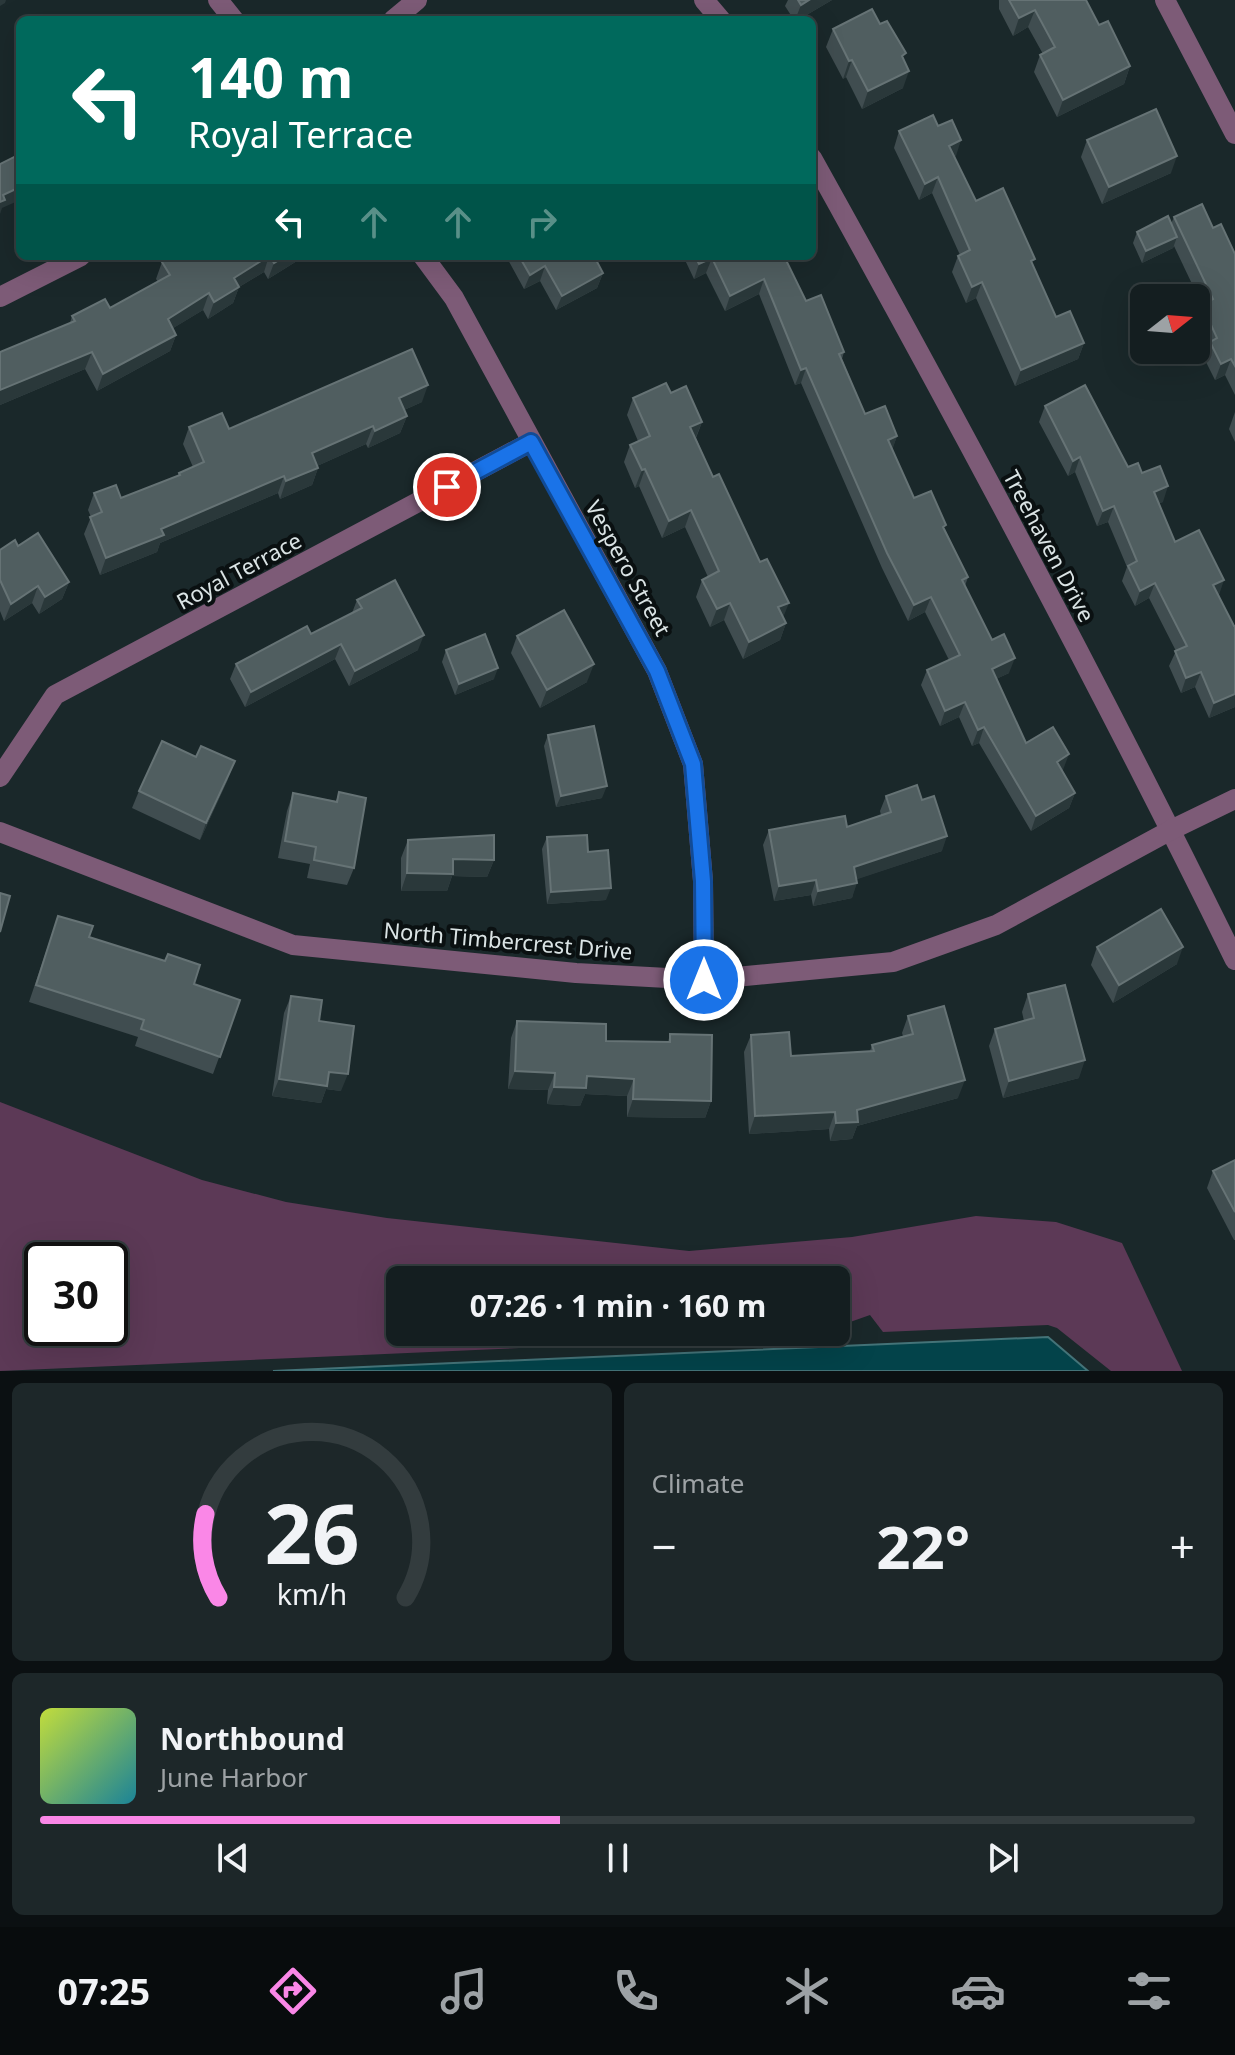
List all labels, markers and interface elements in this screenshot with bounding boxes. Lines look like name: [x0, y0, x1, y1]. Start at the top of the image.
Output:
text: 140 m: [188, 38, 353, 114]
icon: left: [56, 48, 160, 152]
text: Royal Terrace: [188, 110, 413, 159]
icon: left: [268, 200, 312, 244]
icon: ahead: [352, 200, 396, 244]
icon: ahead: [436, 200, 480, 244]
icon: right: [520, 200, 564, 244]
north arrow: [1130, 284, 1210, 364]
map controls: [1130, 284, 1210, 364]
pin: [413, 453, 481, 521]
street label: Treehaven Drive: [997, 464, 1103, 627]
icon: arrive: [425, 465, 469, 509]
street label: Vespero Street: [579, 494, 679, 641]
street label: Royal Terrace: [171, 525, 306, 616]
street label: North Timbercrest Drive: [382, 914, 634, 966]
position arrow: [662, 938, 746, 1022]
speed limit sign: 30: [24, 1242, 128, 1346]
text: 07:26 · 1 min · 160 m: [470, 1285, 766, 1326]
text: Climate: [652, 1465, 744, 1501]
text: 26: [264, 1475, 359, 1588]
text: 22°: [876, 1505, 970, 1587]
text: −: [652, 1516, 677, 1576]
text: +: [1170, 1516, 1195, 1576]
text: km/h: [277, 1574, 347, 1613]
text: Northbound: [160, 1718, 345, 1759]
text: June Harbor: [160, 1759, 308, 1795]
icon: previous: [211, 1836, 255, 1880]
icon: pause: [596, 1836, 640, 1880]
icon: next: [981, 1836, 1025, 1880]
icon: directions: [265, 1963, 321, 2019]
icon: music: [436, 1963, 492, 2019]
icon: phone: [608, 1963, 664, 2019]
icon: climate: [779, 1963, 835, 2019]
icon: car: [950, 1963, 1006, 2019]
icon: filters: [1121, 1963, 1177, 2019]
text: 07:25: [58, 1967, 150, 2016]

